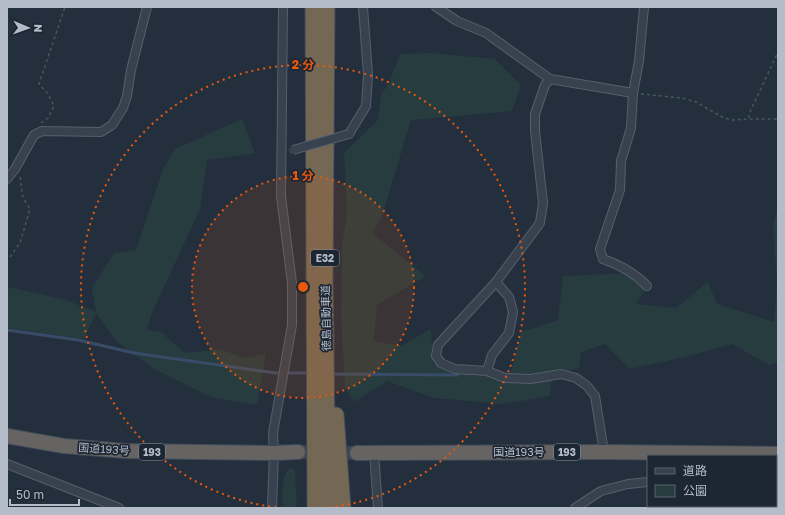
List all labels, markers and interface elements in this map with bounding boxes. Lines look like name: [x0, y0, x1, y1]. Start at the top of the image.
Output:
north arrow: [8, 8, 48, 48]
text: N: [32, 24, 45, 33]
text: 2 分: [292, 57, 314, 72]
text: 1 分: [292, 168, 314, 183]
road number: E32: [311, 250, 339, 266]
centre of rings: [296, 280, 310, 294]
street label: 徳島自動車道: [318, 285, 333, 351]
street label: 国道193号: [78, 440, 130, 457]
road number: 193: [139, 444, 165, 460]
road number: 193: [554, 444, 580, 460]
street label: 国道193号: [493, 445, 545, 458]
legend: [647, 455, 777, 507]
text: 道路: [683, 463, 707, 478]
scale bar: [10, 481, 79, 507]
text: 公園: [683, 483, 707, 498]
text: 50 m: [16, 487, 44, 502]

